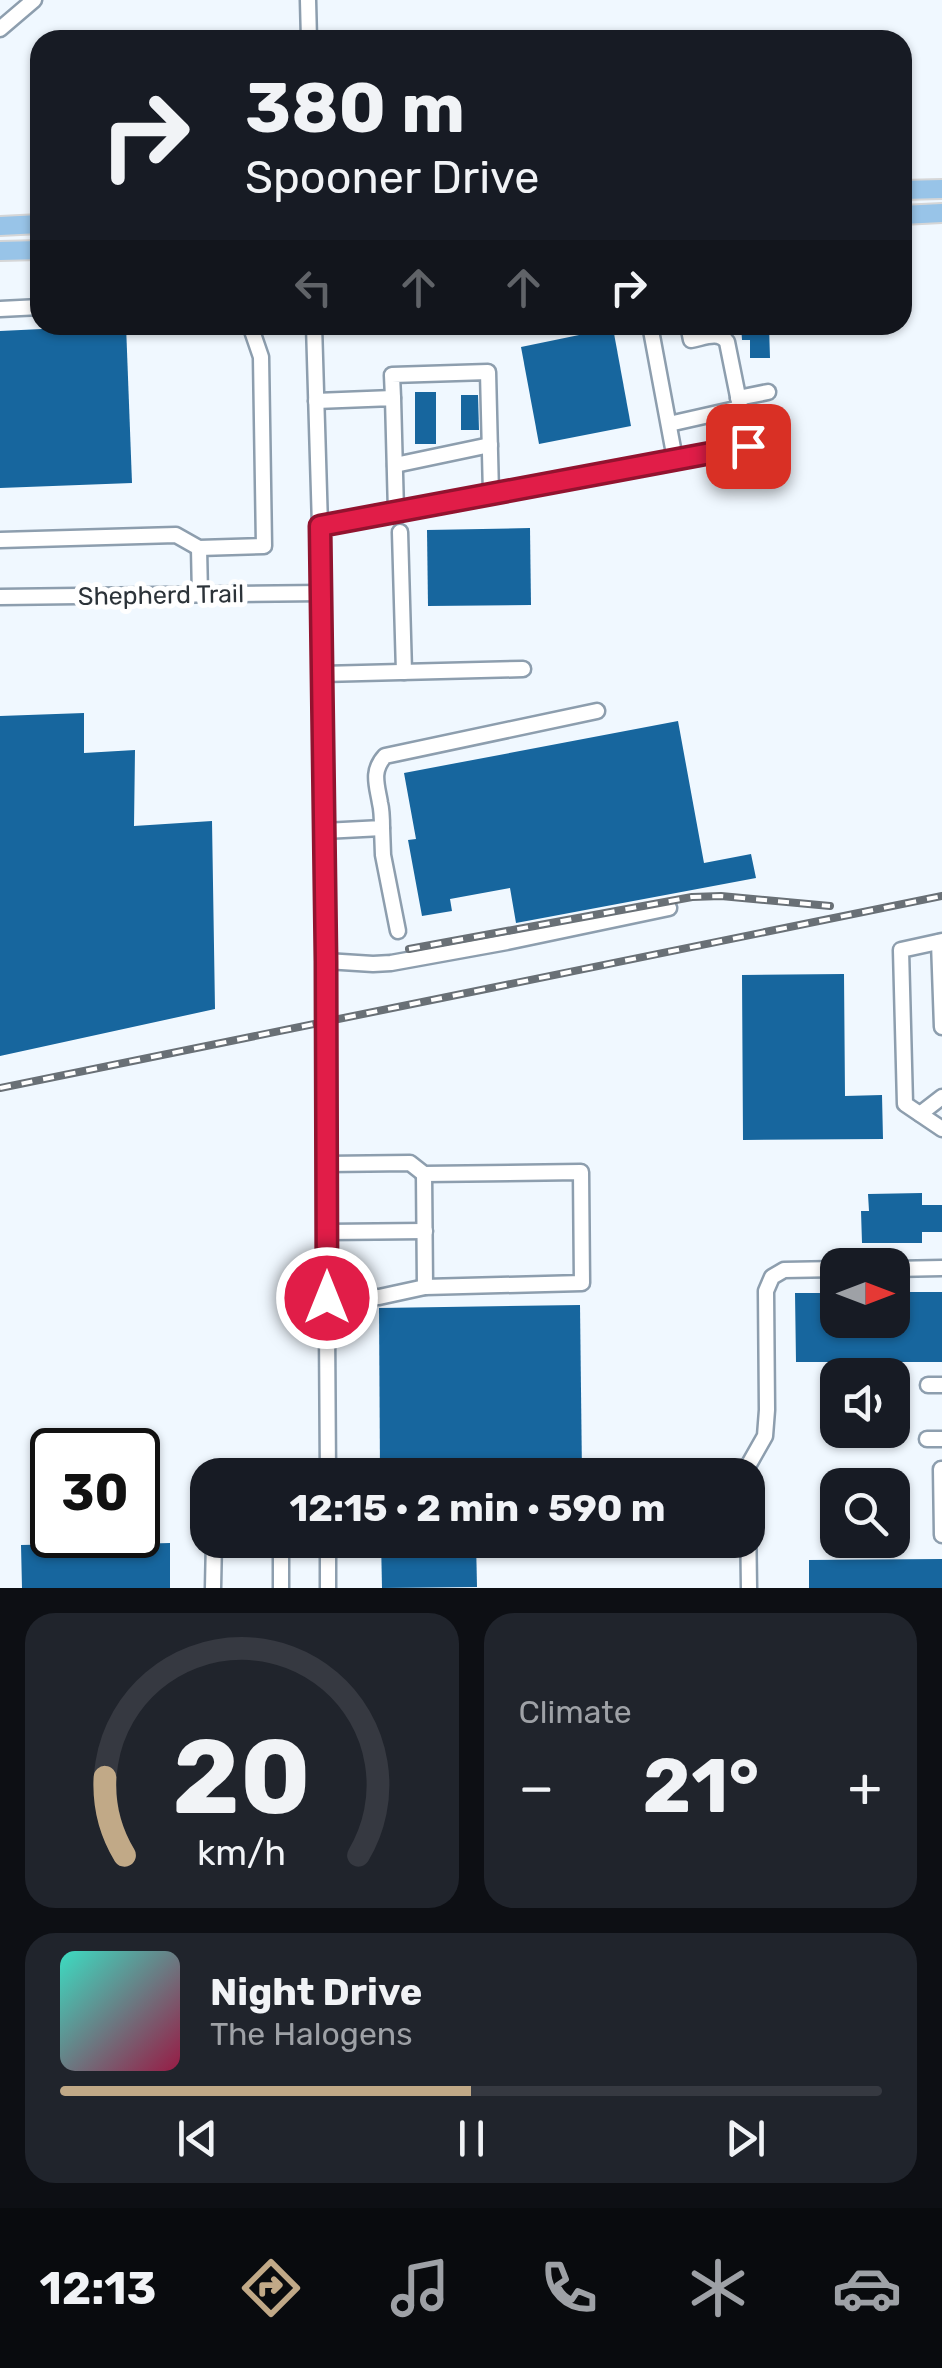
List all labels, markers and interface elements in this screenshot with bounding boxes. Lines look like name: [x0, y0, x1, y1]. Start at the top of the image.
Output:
text: 380 m: [245, 67, 465, 150]
icon: right: [80, 70, 210, 200]
text: Spooner Drive: [245, 151, 539, 204]
icon: left: [286, 260, 341, 315]
icon: ahead: [391, 260, 446, 315]
icon: ahead: [496, 260, 551, 315]
icon: right: [601, 260, 656, 315]
pin: [706, 404, 791, 489]
icon: arrive: [721, 419, 776, 474]
street label: Shepherd Trail: [78, 579, 244, 611]
position arrow: [275, 1246, 379, 1350]
north arrow: [820, 1248, 910, 1338]
map controls: [820, 1248, 910, 1558]
button: sound: [820, 1358, 910, 1448]
speed limit sign: 30: [30, 1428, 160, 1558]
button: search: [820, 1468, 910, 1558]
text: 12:15 · 2 min · 590 m: [289, 1485, 666, 1531]
text: Climate: [519, 1693, 632, 1731]
text: 20: [173, 1716, 311, 1839]
text: 21°: [643, 1742, 759, 1831]
text: −: [519, 1755, 554, 1820]
text: +: [848, 1755, 882, 1820]
text: km/h: [197, 1832, 286, 1874]
text: Night Drive: [210, 1969, 422, 2015]
text: The Halogens: [210, 2015, 413, 2053]
icon: previous: [170, 2111, 225, 2166]
icon: pause: [444, 2111, 499, 2166]
icon: next: [718, 2111, 773, 2166]
icon: directions: [236, 2253, 306, 2323]
icon: music: [385, 2253, 455, 2323]
icon: phone: [534, 2253, 604, 2323]
icon: climate: [683, 2253, 753, 2323]
icon: car: [832, 2253, 902, 2323]
text: 12:13: [40, 2262, 156, 2315]

